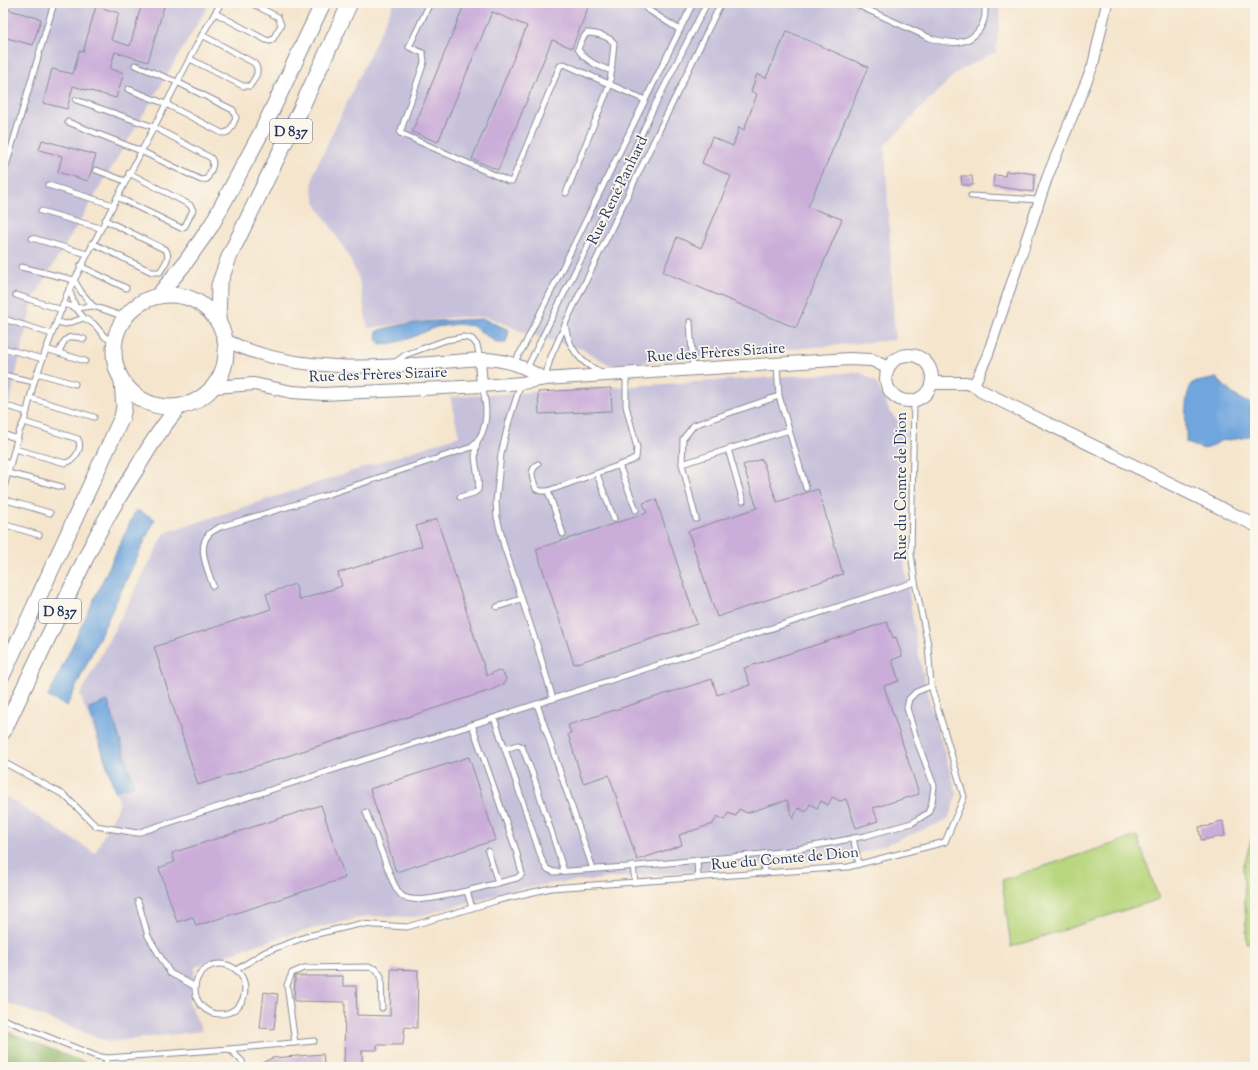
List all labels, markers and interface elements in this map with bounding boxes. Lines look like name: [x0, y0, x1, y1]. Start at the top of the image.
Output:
road number: D 837: [270, 119, 312, 143]
street label: Rue René Panhard: [583, 132, 654, 249]
street label: Rue des Frères Sizaire: [646, 338, 786, 369]
street label: Rue des Frères Sizaire: [308, 363, 448, 388]
street label: Rue du Comte de Dion: [892, 412, 913, 560]
road number: D 837: [39, 599, 81, 623]
street label: Rue du Comte de Dion: [710, 843, 860, 876]

